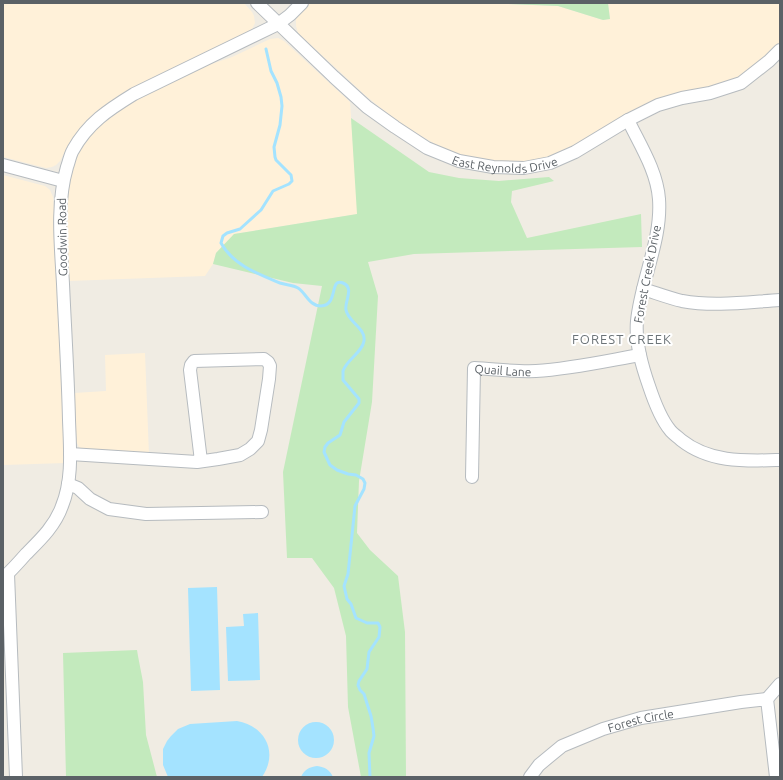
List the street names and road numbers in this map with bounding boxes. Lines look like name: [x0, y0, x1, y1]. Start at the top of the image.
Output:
street label: East Reynolds Drive: [450, 152, 559, 175]
street label: Goodwin Road: [55, 198, 69, 276]
street label: Forest Creek Drive: [631, 224, 663, 324]
street label: Quail Lane: [474, 362, 531, 378]
street label: Forest Circle: [606, 706, 675, 734]

